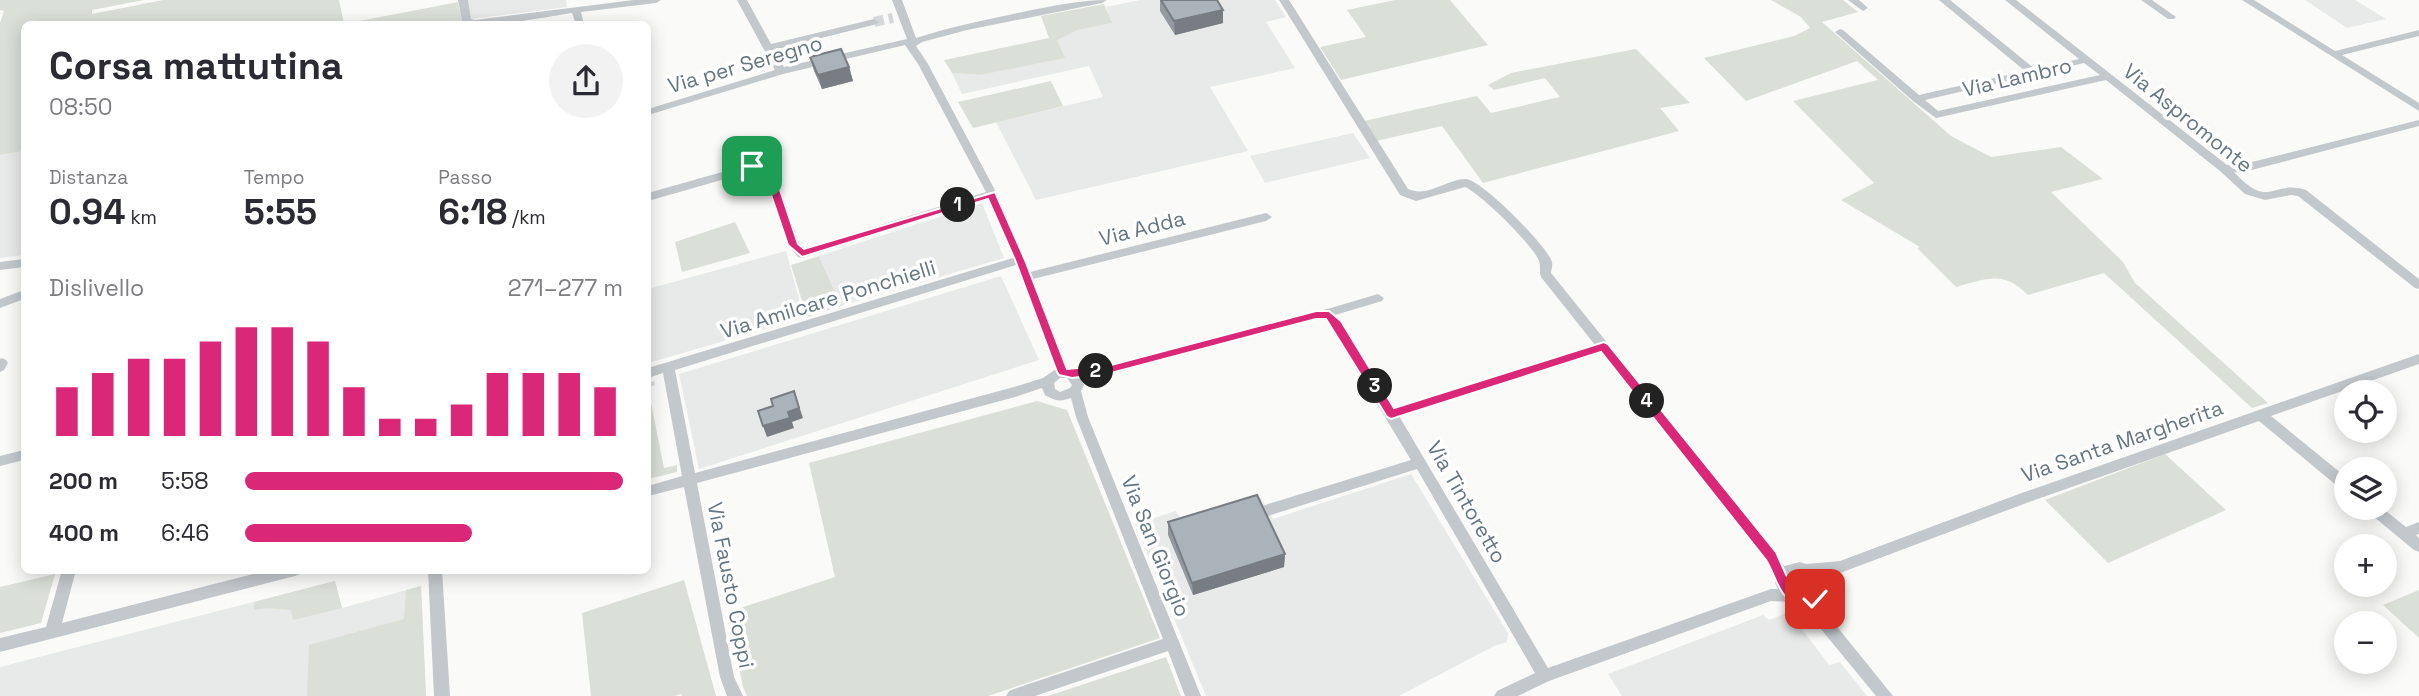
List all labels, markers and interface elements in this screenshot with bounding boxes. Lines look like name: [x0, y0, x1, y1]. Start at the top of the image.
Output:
street label: Via per Seregno: [665, 29, 825, 99]
text: Corsa mattutina: [49, 42, 343, 90]
button: share: [549, 44, 623, 118]
street label: Via Lambro: [1960, 51, 2074, 103]
street label: Via Aspromonte: [2118, 57, 2258, 179]
text: 08:50: [49, 92, 112, 122]
pin: [722, 136, 782, 196]
icon: arrive: [733, 147, 771, 185]
text: Distanza: [49, 165, 128, 190]
text: Tempo: [244, 165, 305, 190]
text: Passo: [438, 165, 492, 190]
pin: 1: [940, 188, 976, 222]
text: 0.94: [49, 190, 126, 234]
text: 5:55: [244, 190, 317, 234]
text: 6:18: [438, 190, 507, 234]
text: 1: [953, 192, 962, 217]
street label: Via Adda: [1096, 204, 1188, 252]
text: km: [126, 205, 157, 230]
text: /km: [507, 205, 546, 230]
street label: Via Amilcare Ponchielli: [717, 253, 939, 345]
text: Dislivello: [49, 273, 144, 303]
text: 271–277 m: [508, 273, 623, 303]
pin: 2: [1078, 354, 1114, 388]
text: 2: [1090, 358, 1101, 383]
pin: 3: [1358, 368, 1392, 404]
text: 3: [1369, 373, 1380, 398]
map controls: [2334, 380, 2397, 674]
button: locate: [2334, 380, 2397, 443]
pin: 4: [1630, 384, 1664, 418]
text: 4: [1640, 388, 1653, 413]
street label: Via Santa Margherita: [2018, 394, 2226, 488]
street label: Via Tintoretto: [1421, 436, 1513, 568]
button: layers: [2334, 457, 2397, 520]
text: 200 m: [49, 466, 118, 496]
text: 5:58: [161, 466, 209, 496]
street label: Via San Giorgio: [1115, 471, 1197, 621]
street label: Via Fausto Coppi: [702, 500, 760, 670]
text: 400 m: [49, 518, 119, 548]
text: 6:46: [161, 518, 209, 548]
button: +: [2334, 534, 2397, 597]
pin: [1785, 569, 1845, 629]
icon: check: [1796, 580, 1834, 618]
button: −: [2334, 611, 2397, 674]

